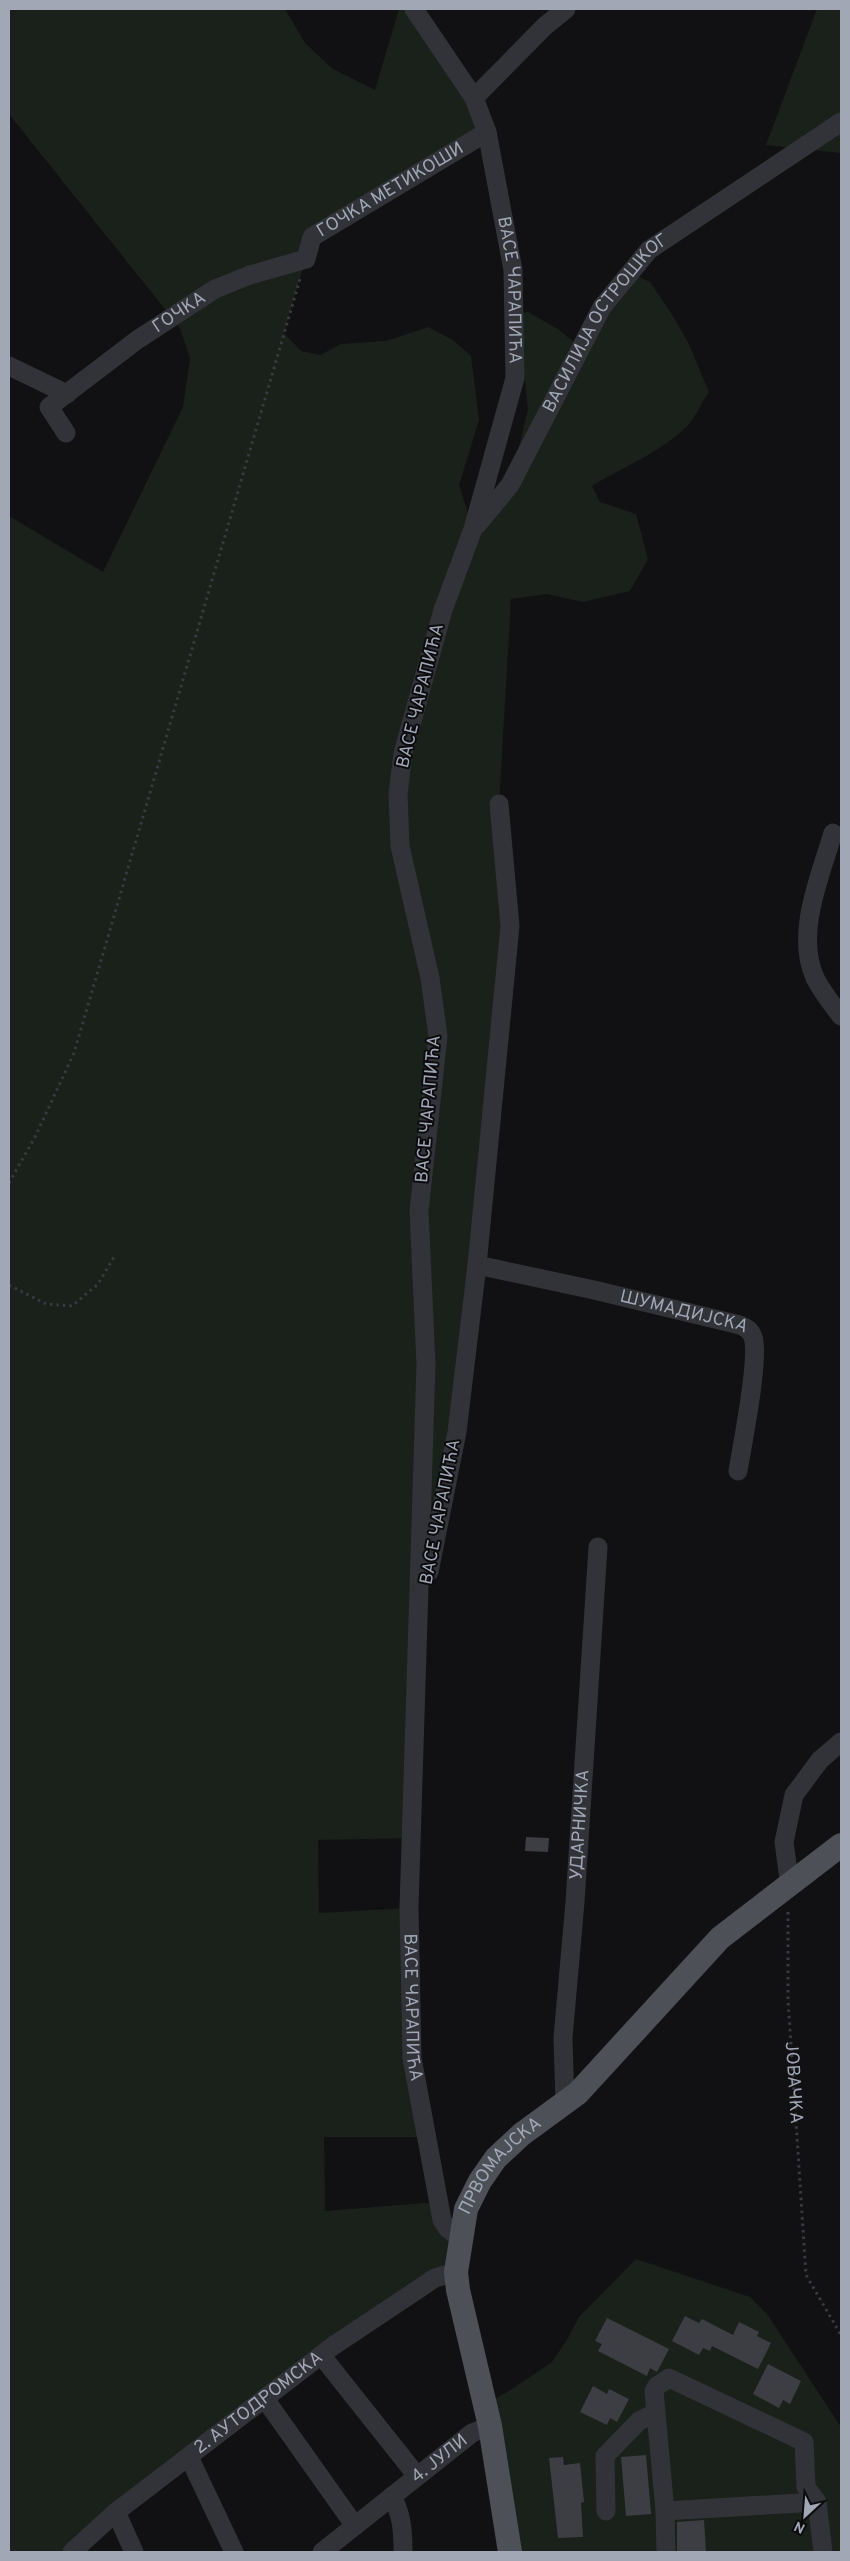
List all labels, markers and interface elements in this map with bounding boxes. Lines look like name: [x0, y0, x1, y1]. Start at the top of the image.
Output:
street label: ГОЧКА МЕТИКОШИ: [313, 137, 468, 243]
street label: ВАСЕ ЧАРАПИЋА: [492, 215, 526, 364]
street label: ВАСИЛИЈА ОСТРОШКОГ: [538, 229, 673, 416]
street label: ГОЧКА: [148, 287, 210, 338]
street label: ВАСЕ ЧАРАПИЋА: [392, 621, 450, 771]
street label: ВАСЕ ЧАРАПИЋА: [411, 1034, 447, 1184]
street label: ШУМАДИЈСКА: [617, 1285, 752, 1339]
street label: ВАСЕ ЧАРАПИЋА: [416, 1437, 466, 1587]
street label: УДАРНИЧКА: [565, 1769, 595, 1881]
street label: ВАСЕ ЧАРАПИЋА: [398, 1933, 428, 2083]
street label: ЈОВАЧКА: [779, 2041, 808, 2125]
street label: ПРВОМАЈСКА: [454, 2112, 546, 2218]
street label: 2. АУТОДРОМСКА: [190, 2346, 328, 2460]
street label: 4. ЈУЛИ: [406, 2429, 473, 2488]
north arrow: [780, 2491, 830, 2541]
text: N: [792, 2516, 808, 2536]

